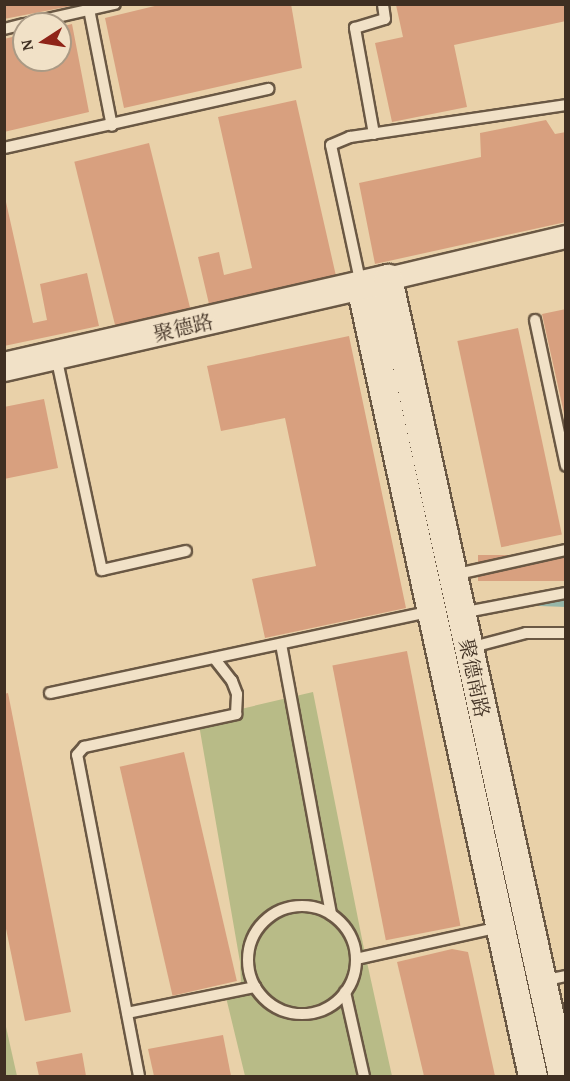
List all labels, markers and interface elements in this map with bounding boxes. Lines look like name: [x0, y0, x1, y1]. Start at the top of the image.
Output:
north arrow: [12, 12, 72, 72]
text: N: [14, 38, 39, 53]
street label: 聚德路: [151, 309, 215, 345]
street label: 聚德南路: [455, 636, 495, 720]

